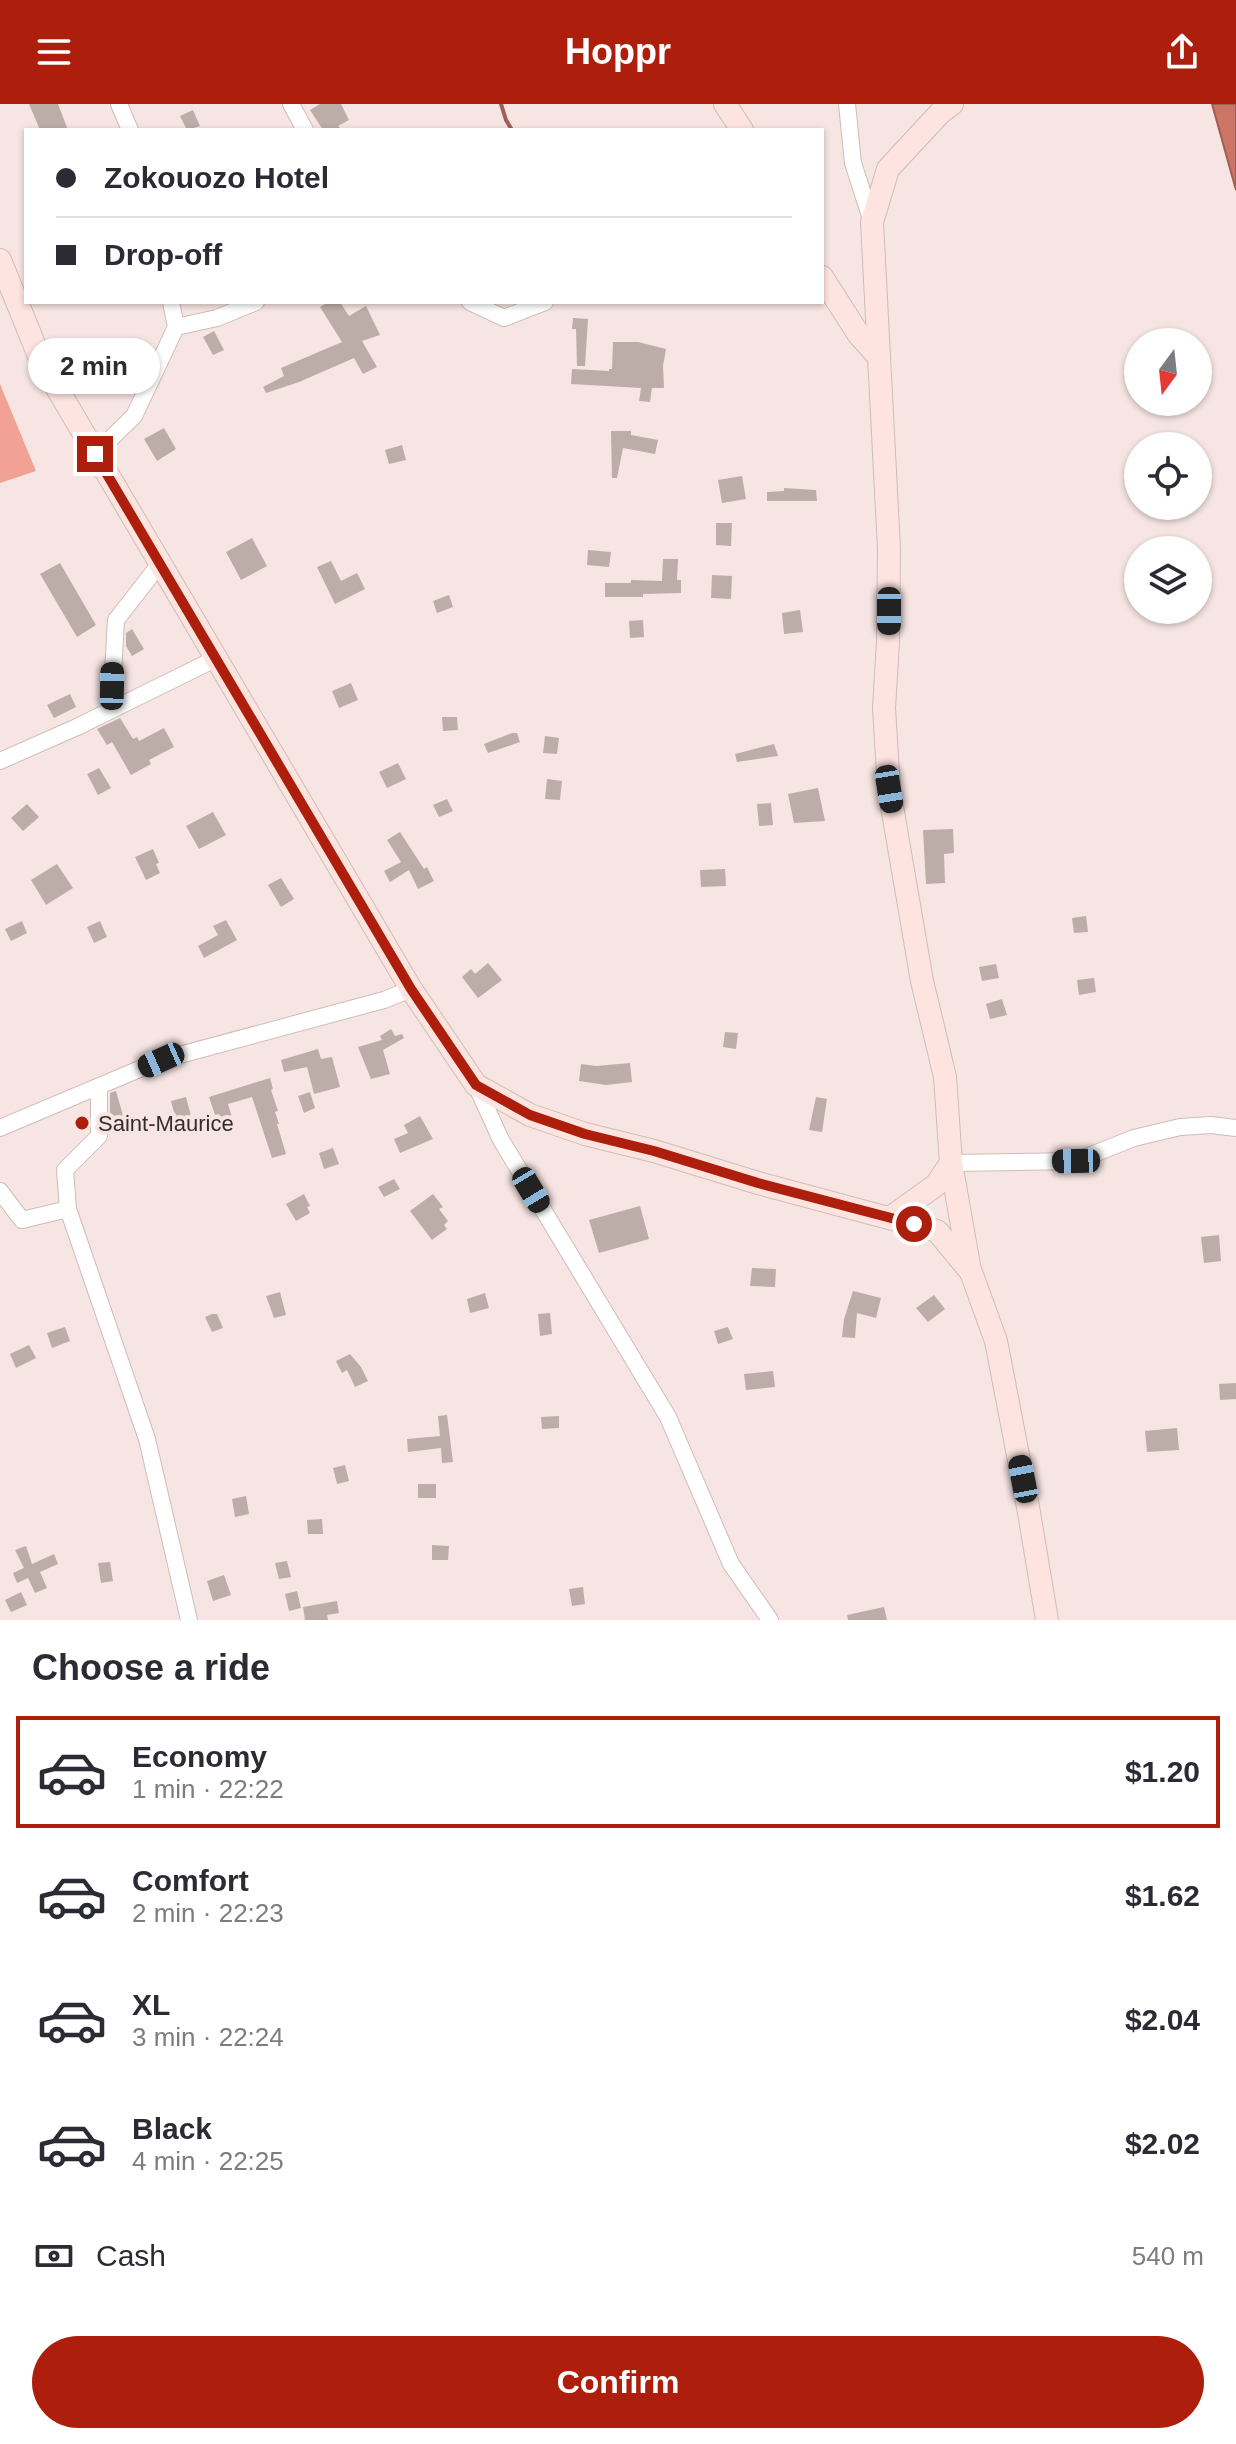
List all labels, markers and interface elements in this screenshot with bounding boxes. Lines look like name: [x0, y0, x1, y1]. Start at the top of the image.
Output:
icon: menu: [32, 30, 76, 74]
icon: share: [1160, 30, 1204, 74]
text: Hoppr: [565, 31, 671, 72]
text: Zokouozo Hotel: [104, 161, 329, 194]
text: Drop-off: [104, 238, 222, 271]
north arrow: [1124, 328, 1212, 416]
map controls: [1124, 328, 1212, 624]
callout: 2 min: [29, 338, 161, 394]
text: 2 min: [60, 351, 128, 381]
button: locate: [1124, 432, 1212, 520]
route end: [77, 436, 113, 472]
button: layers: [1124, 536, 1212, 624]
car: [877, 587, 901, 635]
car: [100, 662, 124, 710]
car: [873, 763, 905, 815]
car: [134, 1039, 188, 1081]
place label: Saint-Maurice: [98, 1111, 234, 1136]
marker: Saint-Maurice: [73, 1114, 91, 1132]
car: [1052, 1149, 1100, 1173]
car: [508, 1163, 554, 1217]
route start: [896, 1206, 932, 1242]
car: [1007, 1453, 1039, 1505]
text: Choose a ride: [32, 1647, 270, 1688]
icon: car: [36, 1736, 108, 1808]
text: Economy: [132, 1740, 267, 1773]
text: $1.20: [1125, 1755, 1200, 1788]
text: 1 min · 22:22: [132, 1774, 284, 1804]
icon: car: [36, 1860, 108, 1932]
text: Comfort: [132, 1864, 249, 1897]
text: $1.62: [1125, 1879, 1200, 1912]
text: 2 min · 22:23: [132, 1898, 284, 1928]
icon: car: [36, 1984, 108, 2056]
text: XL: [132, 1988, 170, 2021]
text: $2.04: [1125, 2003, 1200, 2036]
text: 3 min · 22:24: [132, 2022, 284, 2052]
icon: car: [36, 2108, 108, 2180]
text: Black: [132, 2112, 212, 2145]
text: $2.02: [1125, 2127, 1200, 2160]
text: 4 min · 22:25: [132, 2146, 284, 2176]
icon: cash: [32, 2234, 76, 2278]
text: Cash: [96, 2239, 166, 2272]
text: 540 m: [1132, 2241, 1204, 2271]
button: Confirm: [32, 2336, 1204, 2428]

